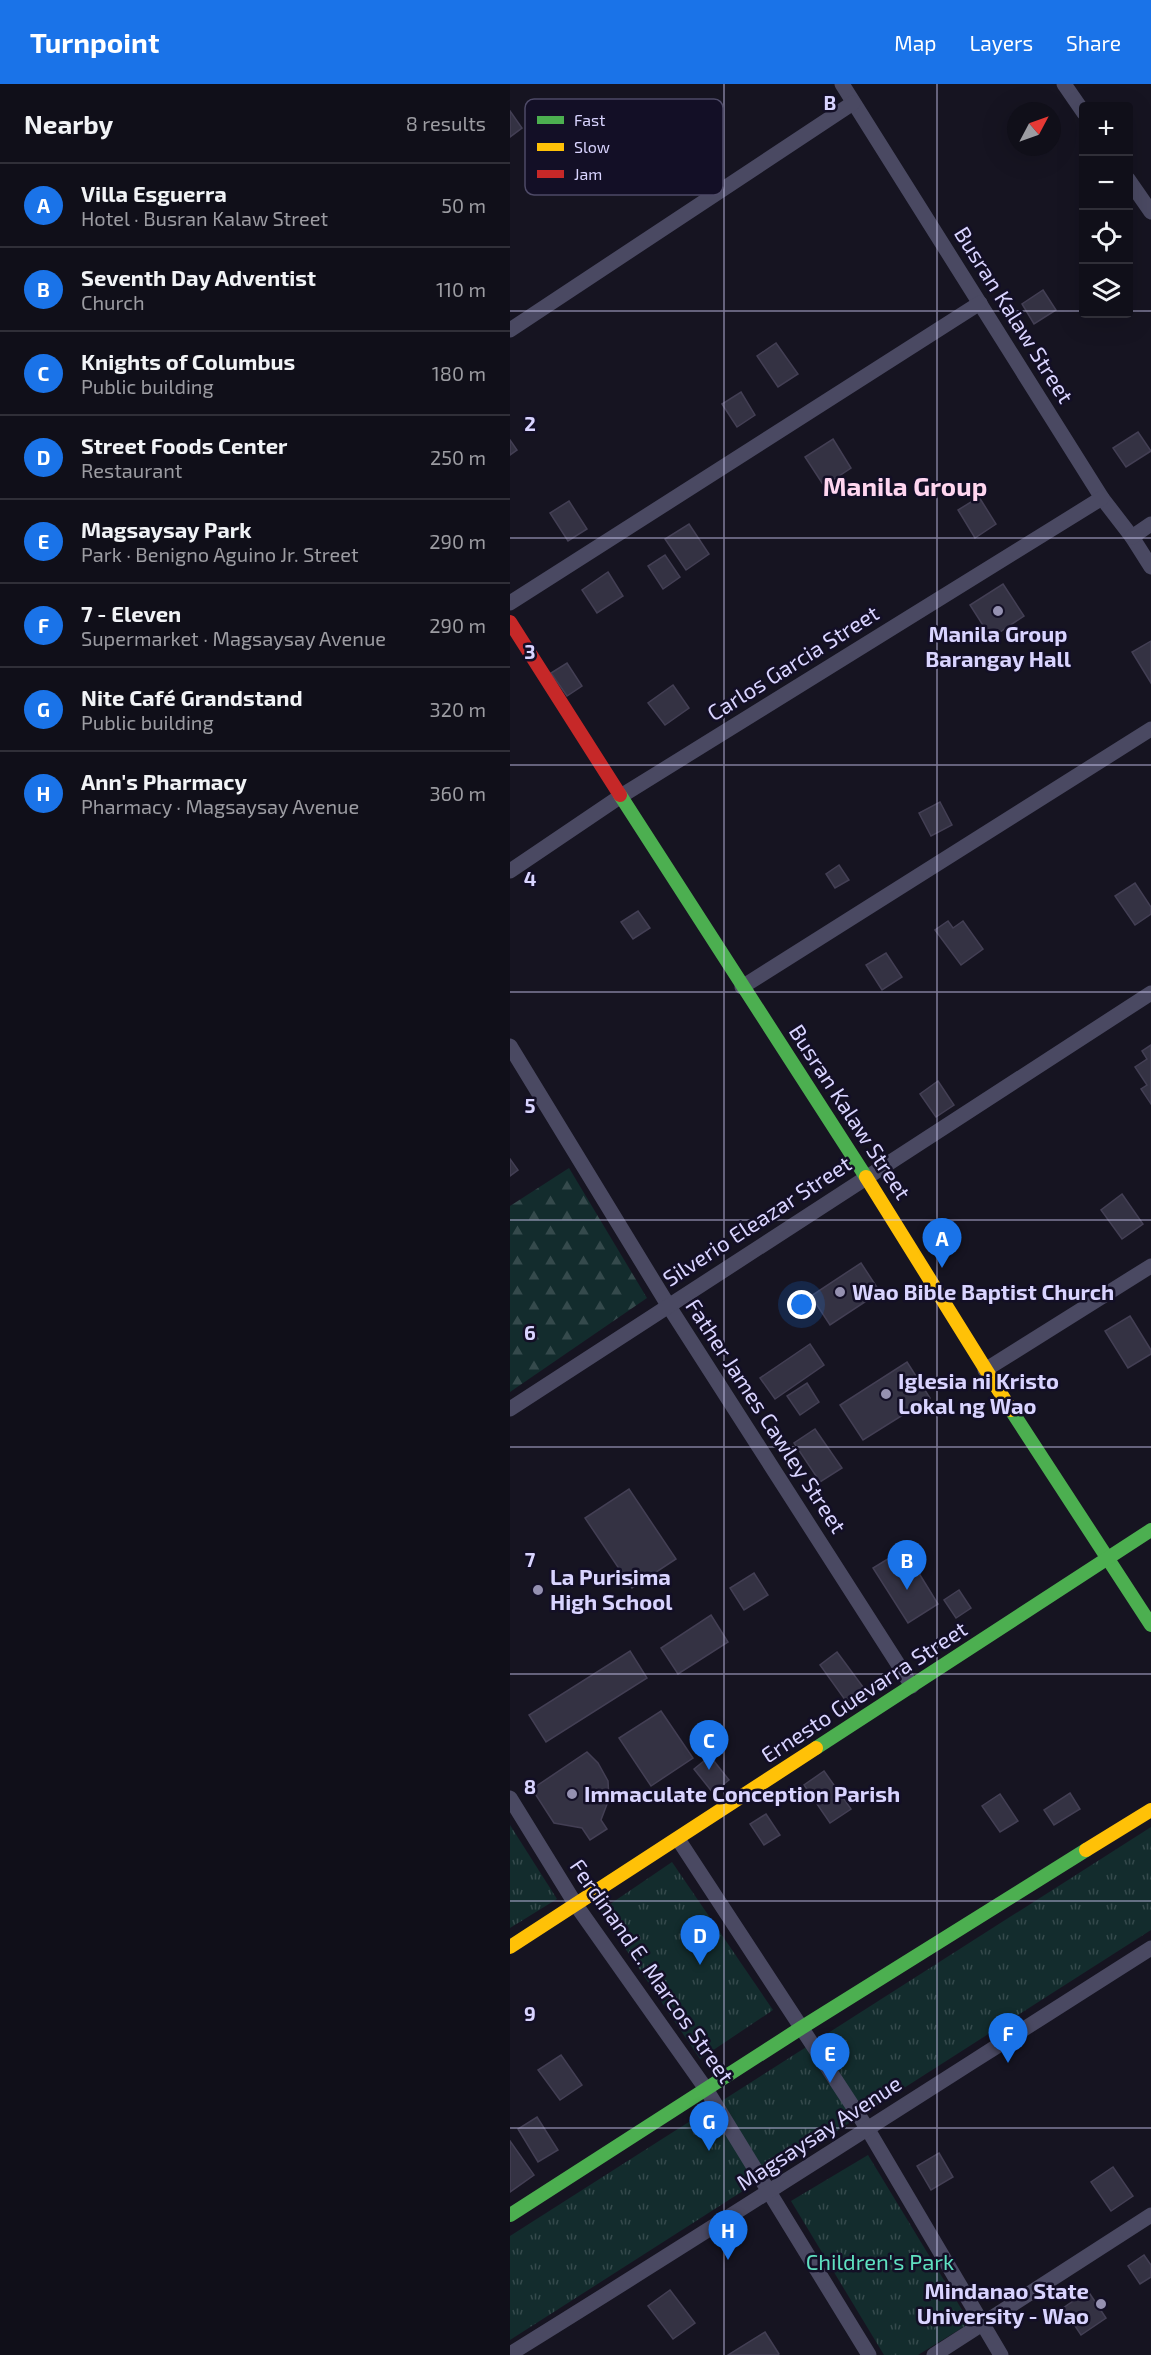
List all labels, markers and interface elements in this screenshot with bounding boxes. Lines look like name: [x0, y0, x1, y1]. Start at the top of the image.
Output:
text: Turnpoint: [30, 25, 159, 59]
text: Map: [894, 30, 936, 55]
text: Layers: [969, 30, 1033, 55]
text: Share: [1066, 30, 1121, 55]
text: B: [824, 90, 836, 114]
legend: [525, 99, 723, 195]
north arrow: [1007, 102, 1061, 156]
map controls: [1079, 102, 1133, 318]
button: +: [1079, 102, 1133, 156]
text: Nearby: [24, 108, 113, 139]
text: Fast: [574, 110, 605, 129]
text: 8 results: [406, 111, 486, 135]
text: Slow: [574, 137, 610, 156]
button: −: [1079, 156, 1133, 210]
text: Jam: [574, 164, 602, 183]
text: Villa Esguerra: [81, 180, 227, 206]
text: A: [37, 193, 50, 217]
text: 50 m: [441, 193, 486, 217]
text: Hotel · Busran Kalaw Street: [81, 206, 328, 230]
button: locate: [1079, 210, 1133, 264]
street label: Busran Kalaw Street: [950, 221, 1080, 408]
text: Seventh Day Adventist: [81, 264, 316, 290]
button: layers: [1079, 264, 1133, 318]
text: B: [37, 277, 50, 301]
text: 110 m: [436, 277, 486, 301]
text: Church: [81, 290, 145, 314]
text: Knights of Columbus: [81, 348, 295, 374]
text: C: [38, 361, 49, 385]
text: 180 m: [432, 361, 486, 385]
text: Public building: [81, 374, 214, 398]
text: 2: [524, 411, 536, 435]
text: Street Foods Center: [81, 432, 287, 458]
text: D: [37, 445, 50, 469]
text: 250 m: [430, 445, 486, 469]
text: Restaurant: [81, 458, 182, 482]
district label: Manila Group: [823, 470, 987, 501]
text: Magsaysay Park: [81, 516, 252, 542]
text: E: [38, 529, 49, 553]
text: 290 m: [429, 529, 486, 553]
text: Park · Benigno Aguino Jr. Street: [81, 542, 359, 566]
street label: Carlos Garcia Street: [702, 599, 883, 725]
text: 7 - Eleven: [81, 600, 181, 626]
marker: Manila Group Barangay Hall: [991, 604, 1005, 618]
text: F: [38, 613, 49, 637]
text: 290 m: [429, 613, 486, 637]
place label: Manila Group Barangay Hall: [925, 620, 1072, 672]
text: Supermarket · Magsaysay Avenue: [81, 626, 386, 650]
text: 3: [524, 639, 536, 663]
text: Nite Café Grandstand: [81, 684, 303, 710]
text: G: [37, 697, 50, 721]
text: 320 m: [430, 697, 486, 721]
text: Public building: [81, 710, 214, 734]
text: Ann's Pharmacy: [81, 768, 247, 794]
text: H: [37, 781, 50, 805]
text: 360 m: [429, 781, 486, 805]
text: Pharmacy · Magsaysay Avenue: [81, 794, 359, 818]
text: 4: [524, 866, 537, 890]
street label: Busran Kalaw Street: [785, 1019, 917, 1204]
text: 5: [524, 1093, 536, 1117]
street label: Silverio Eleazar Street: [657, 1150, 856, 1291]
pin: A: [922, 1218, 962, 1268]
place label: Wao Bible Baptist Church: [852, 1278, 1114, 1304]
marker: Wao Bible Baptist Church: [833, 1285, 847, 1299]
your location: [787, 1290, 816, 1319]
street label: Father James Cawley Street: [681, 1293, 852, 1538]
text: 6: [524, 1320, 536, 1344]
place label: Iglesia ni Kristo Lokal ng Wao: [898, 1367, 1059, 1418]
marker: Iglesia ni Kristo Lokal ng Wao: [879, 1387, 893, 1401]
pin: B: [888, 1540, 926, 1590]
text: 7: [525, 1547, 536, 1571]
place label: La Purisima High School: [550, 1563, 673, 1614]
marker: La Purisima High School: [531, 1583, 545, 1597]
street label: Ernesto Guevarra Street: [756, 1615, 971, 1767]
pin: C: [690, 1720, 728, 1770]
text: 8: [524, 1774, 536, 1798]
place label: Immaculate Conception Parish: [584, 1780, 900, 1806]
marker: Immaculate Conception Parish: [565, 1787, 579, 1801]
street label: Ferdinand E. Marcos Street: [565, 1853, 740, 2087]
pin: D: [680, 1916, 720, 1965]
text: 9: [524, 2001, 536, 2025]
pin: F: [988, 2014, 1028, 2063]
pin: E: [810, 2034, 850, 2083]
street label: Magsaysay Avenue: [731, 2069, 906, 2195]
pin: G: [690, 2102, 728, 2151]
pin: H: [708, 2210, 748, 2260]
park label: Children's Park: [806, 2248, 954, 2274]
place label: Mindanao State University - Wao: [917, 2277, 1089, 2329]
marker: Mindanao State University - Wao: [1094, 2297, 1108, 2311]

